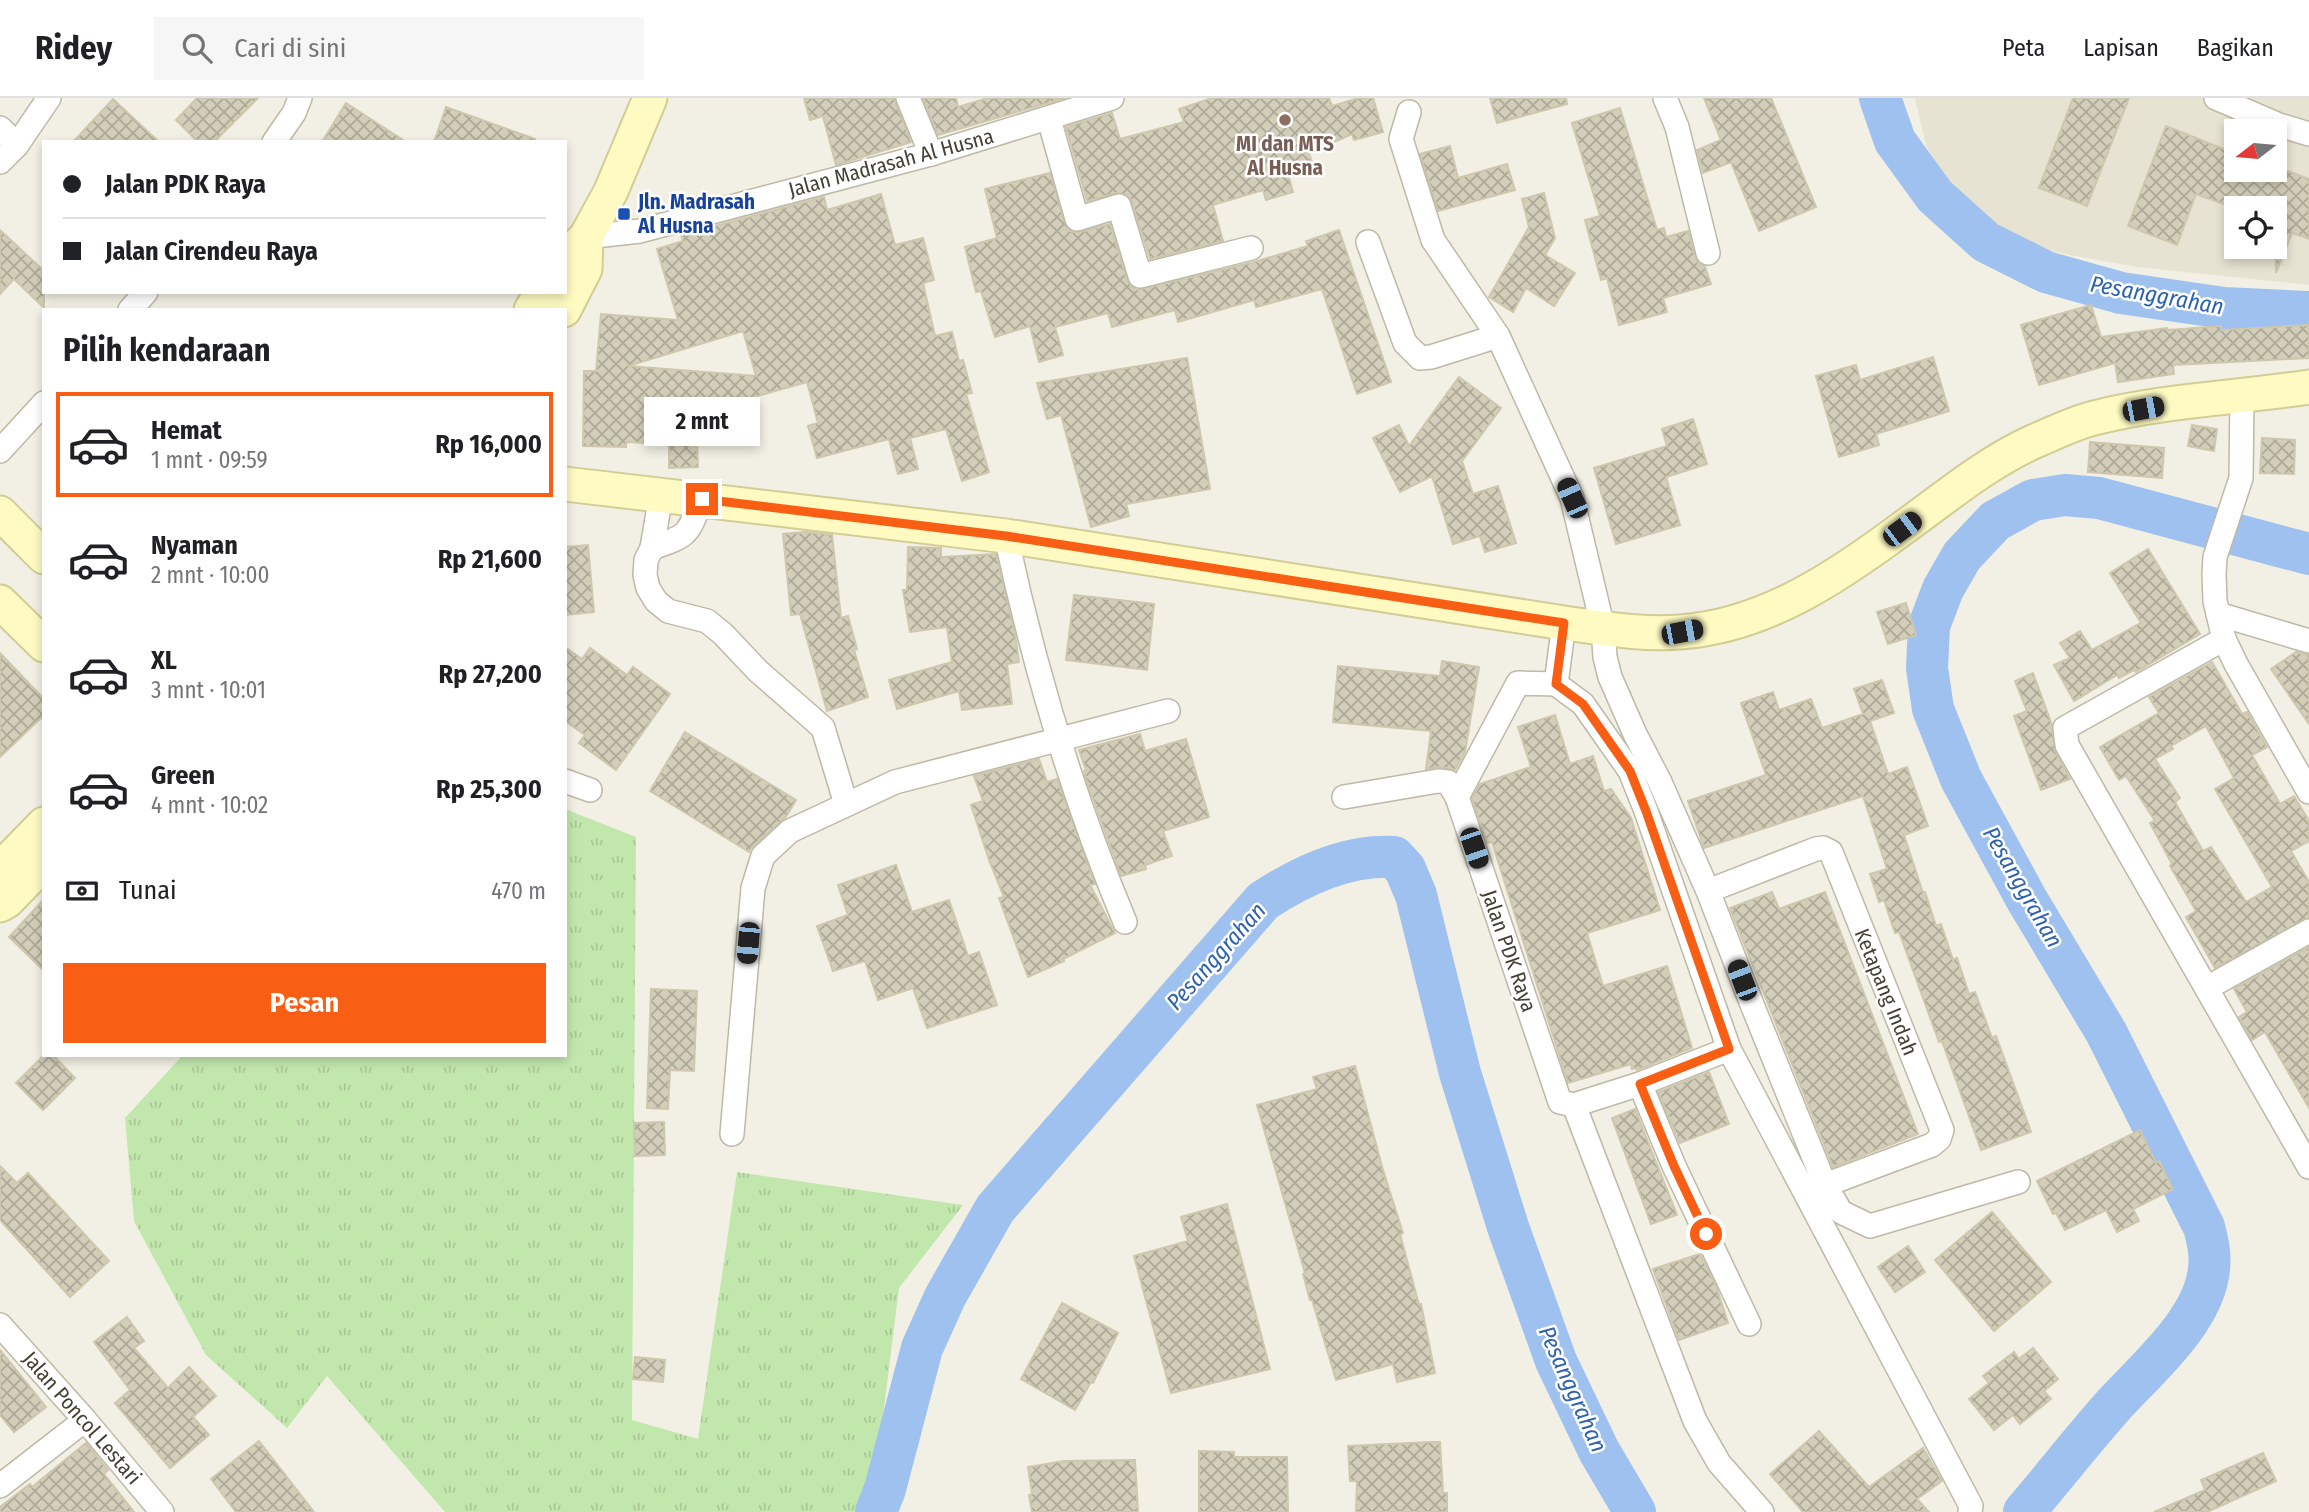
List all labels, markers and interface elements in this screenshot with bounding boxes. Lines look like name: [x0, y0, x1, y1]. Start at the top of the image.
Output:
search box: [154, 17, 644, 80]
text: Ridey: [35, 28, 112, 68]
icon: search: [178, 29, 216, 67]
text: Cari di sini: [234, 33, 346, 64]
text: Peta: [2002, 34, 2045, 62]
text: Lapisan: [2083, 34, 2159, 62]
text: Bagikan: [2197, 34, 2274, 62]
marker: MI dan MTS Al Husna: [1277, 112, 1293, 128]
north arrow: [2224, 119, 2287, 182]
map controls: [2224, 119, 2287, 259]
street label: Jalan Madrasah Al Husna: [785, 123, 997, 203]
place label: MI dan MTS Al Husna: [1236, 131, 1334, 181]
text: Jalan PDK Raya: [105, 169, 266, 200]
place label: Jln. Madrasah Al Husna: [637, 189, 755, 239]
button: locate: [2224, 196, 2287, 259]
marker: Jln. Madrasah Al Husna: [616, 206, 632, 222]
text: Jalan Cirendeu Raya: [105, 236, 318, 267]
water label: Pesanggrahan: [2088, 269, 2226, 321]
text: Pilih kendaraan: [63, 331, 271, 369]
car: [2121, 395, 2166, 423]
callout: 2 mnt: [644, 398, 760, 446]
text: 2 mnt: [675, 407, 729, 435]
icon: car: [67, 413, 130, 476]
text: Hemat: [151, 415, 222, 446]
text: Rp 16,000: [435, 429, 542, 460]
text: 1 mnt · 09:59: [151, 446, 268, 474]
car: [1554, 475, 1591, 521]
route end: [686, 483, 718, 515]
car: [1879, 508, 1926, 550]
icon: car: [67, 528, 130, 591]
text: Nyaman: [151, 530, 238, 561]
text: Rp 21,600: [438, 544, 542, 575]
text: 2 mnt · 10:00: [151, 561, 269, 589]
car: [1660, 618, 1705, 646]
icon: car: [67, 643, 130, 706]
text: XL: [151, 645, 177, 676]
text: Rp 27,200: [439, 659, 542, 690]
text: 3 mnt · 10:01: [151, 676, 266, 704]
icon: car: [67, 758, 130, 821]
text: Green: [151, 760, 215, 791]
text: Rp 25,300: [436, 774, 542, 805]
text: 4 mnt · 10:02: [151, 791, 268, 819]
water label: Pesanggrahan: [1977, 822, 2069, 952]
car: [1458, 825, 1491, 871]
icon: cash: [63, 872, 101, 910]
text: Tunai: [119, 875, 177, 906]
text: 470 m: [491, 877, 546, 905]
street label: Jalan PDK Raya: [1476, 887, 1542, 1015]
water label: Pesanggrahan: [1160, 896, 1272, 1016]
car: [736, 921, 761, 965]
street label: Ketapang Indah: [1849, 925, 1923, 1059]
car: [1725, 957, 1760, 1003]
button: Pesan: [63, 963, 546, 1043]
route start: [1690, 1218, 1722, 1250]
water label: Pesanggrahan: [1533, 1322, 1613, 1456]
street label: Jalan Poncol Lestari: [17, 1346, 147, 1490]

